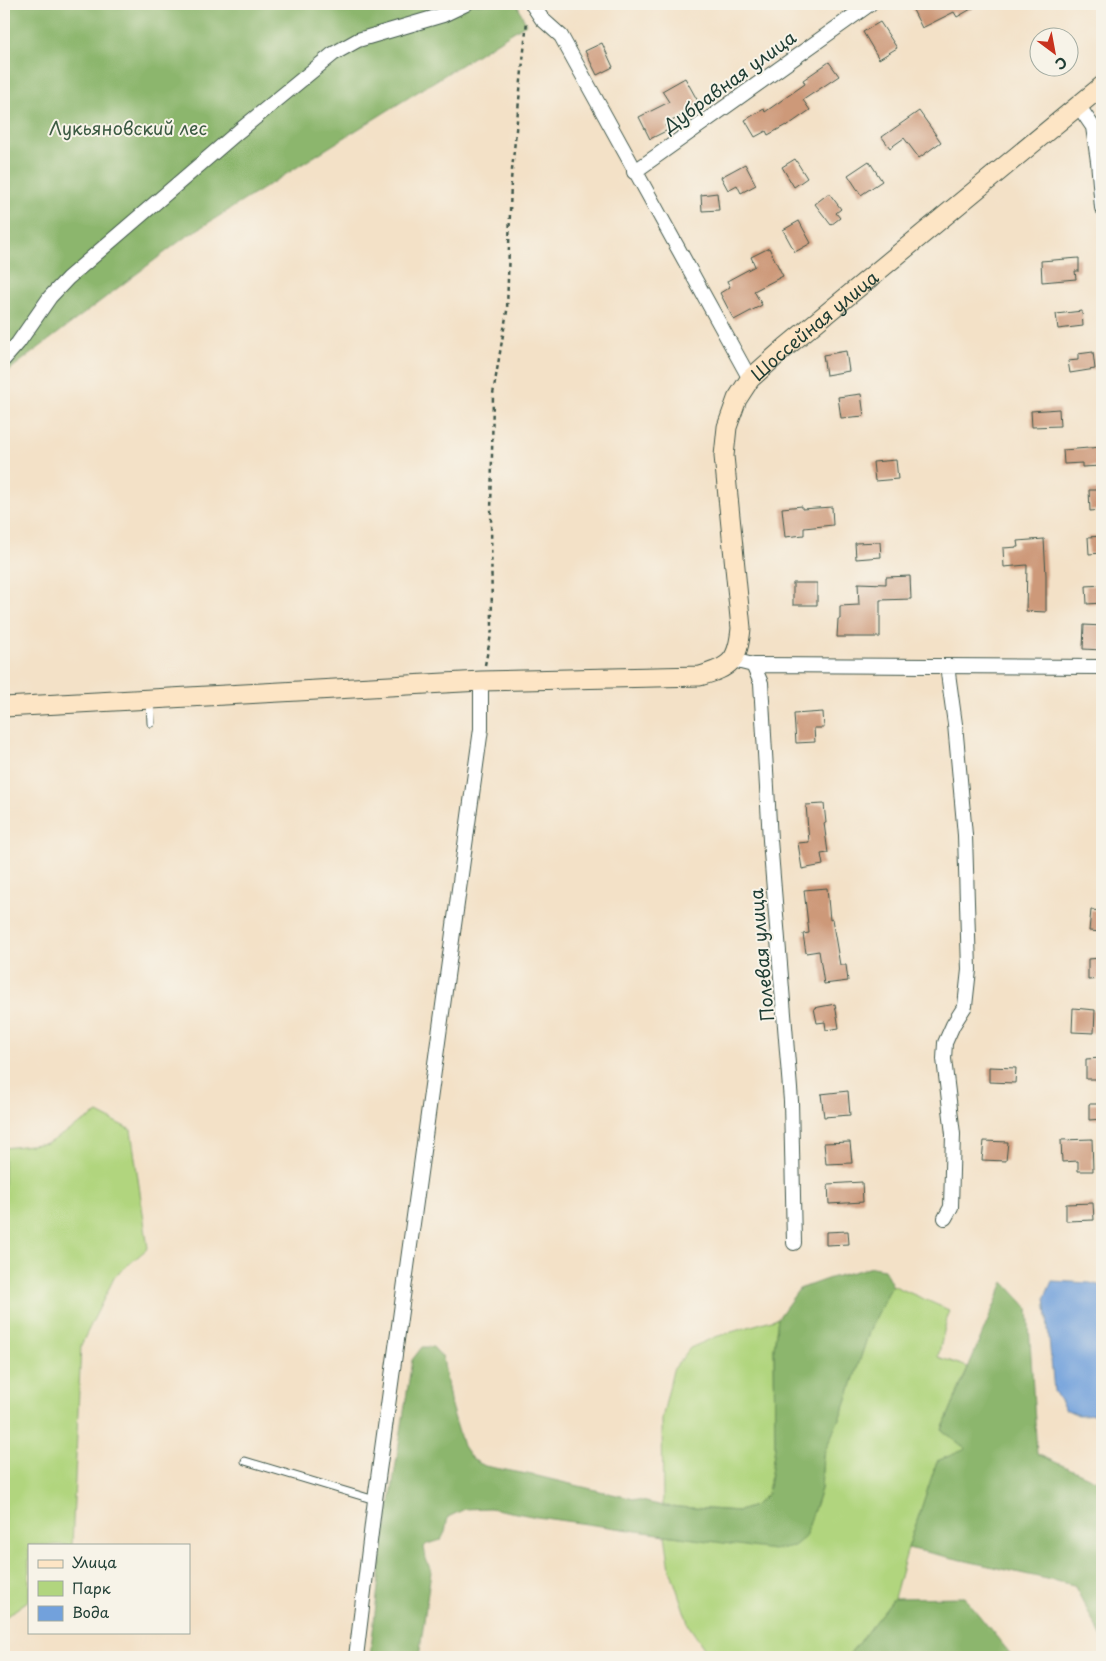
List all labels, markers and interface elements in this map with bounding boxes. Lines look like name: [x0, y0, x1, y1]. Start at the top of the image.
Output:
street label: Дубравная улица: [656, 23, 802, 139]
north arrow: [1028, 28, 1078, 78]
text: С: [1051, 52, 1071, 75]
park label: Лукьяновский лес: [49, 114, 207, 141]
street label: Шоссейная улица: [744, 263, 884, 386]
street label: Полевая улица: [742, 887, 780, 1023]
legend: [28, 1544, 190, 1634]
text: Улица: [72, 1550, 117, 1573]
text: Парк: [72, 1576, 111, 1599]
text: Вода: [72, 1600, 110, 1623]

